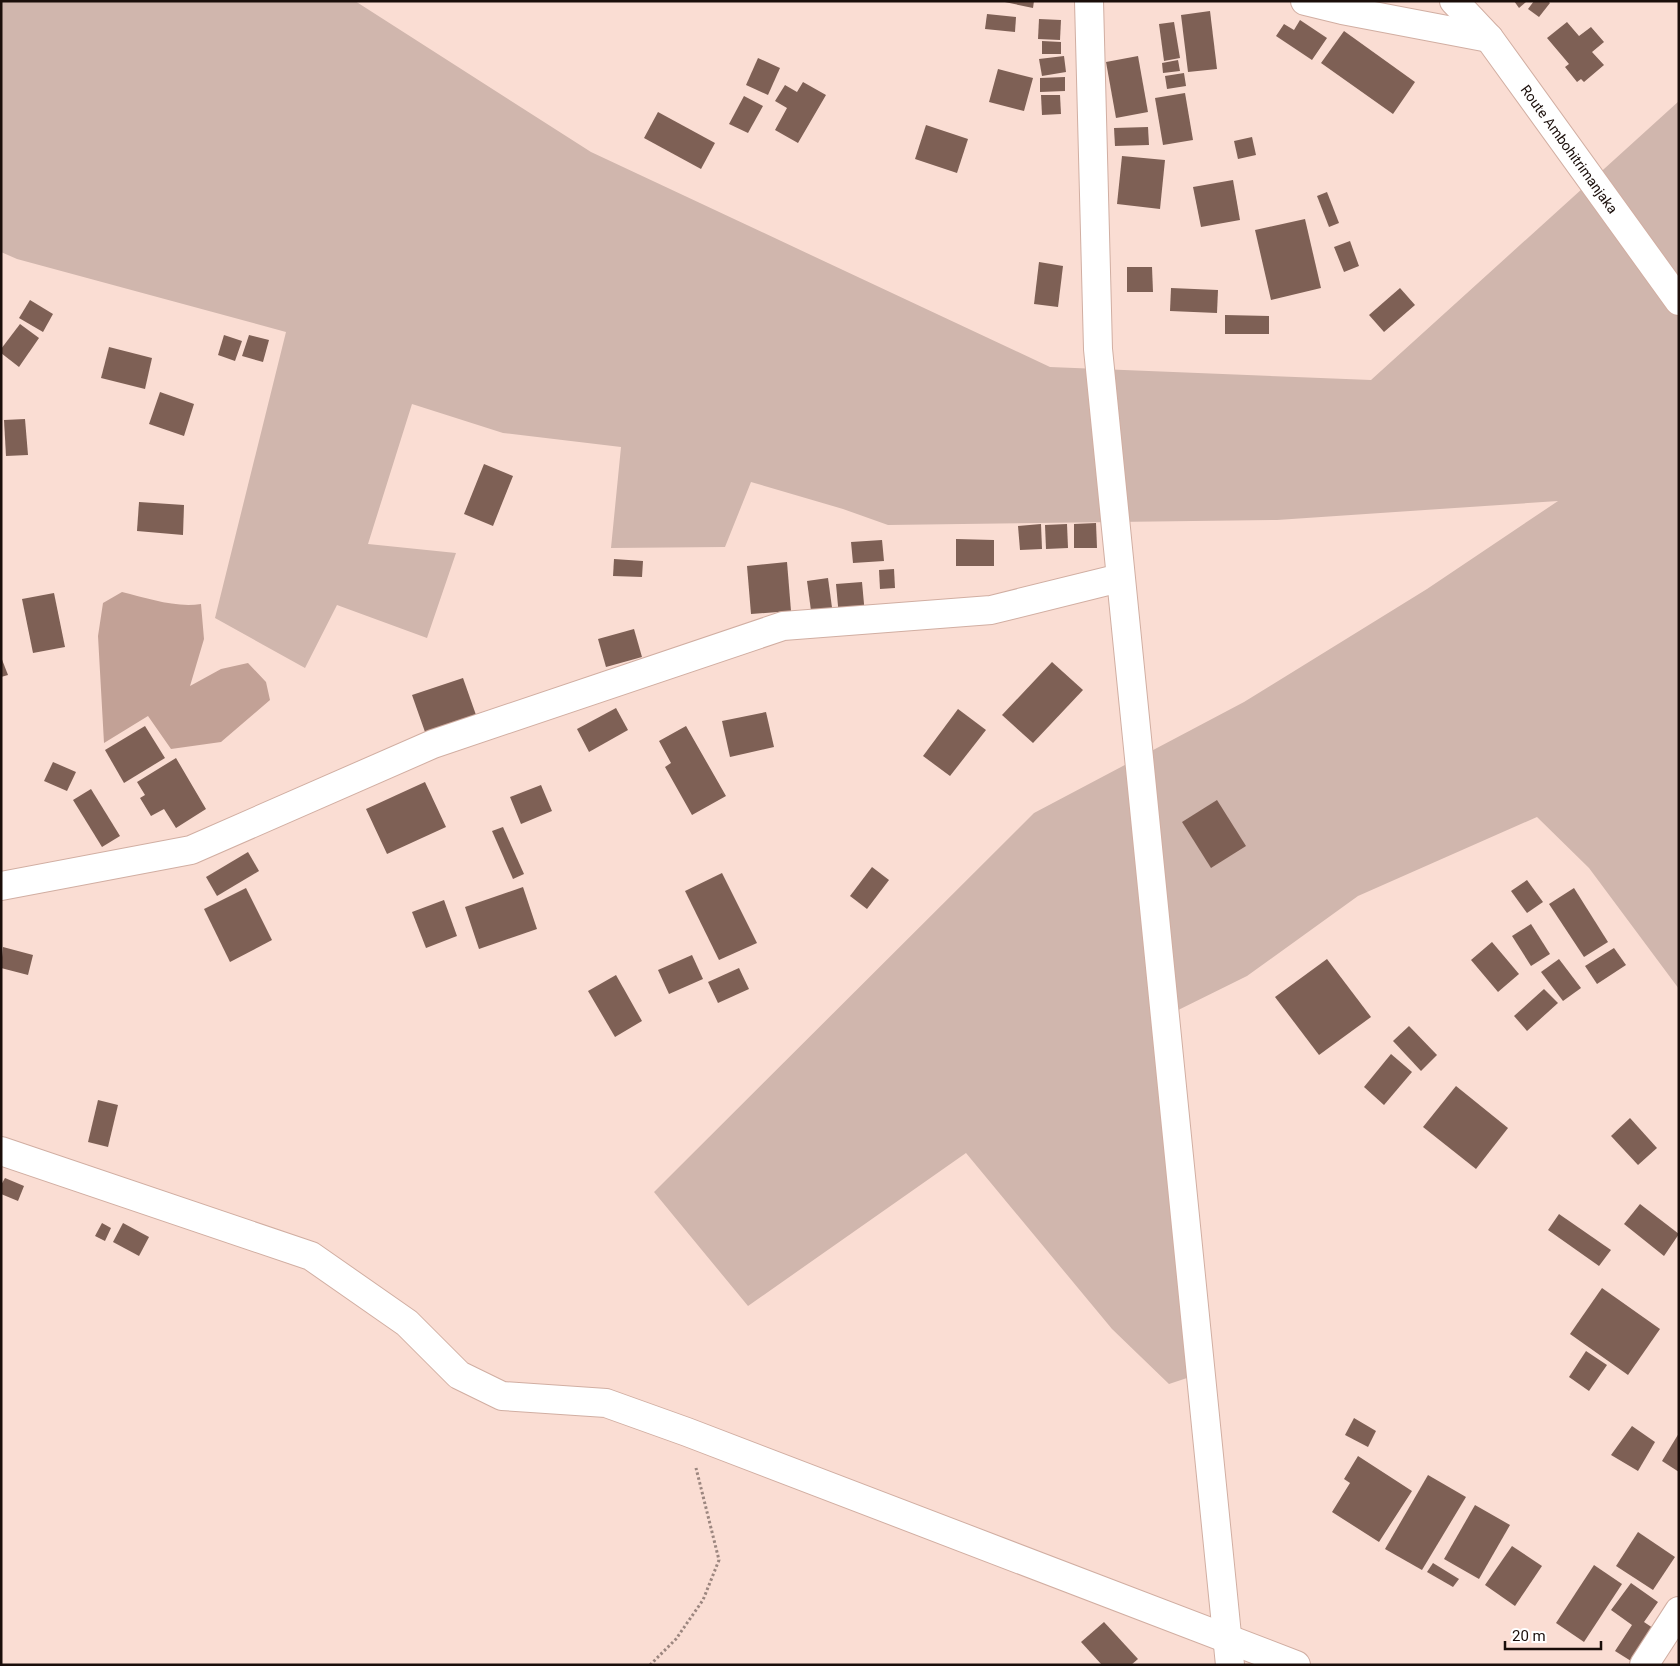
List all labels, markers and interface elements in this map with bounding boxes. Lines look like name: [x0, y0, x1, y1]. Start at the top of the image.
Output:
street label: Route Ambohitrimanjaka: [1518, 82, 1621, 216]
scale bar: [1505, 1618, 1601, 1650]
text: 20 m: [1512, 1627, 1546, 1645]

